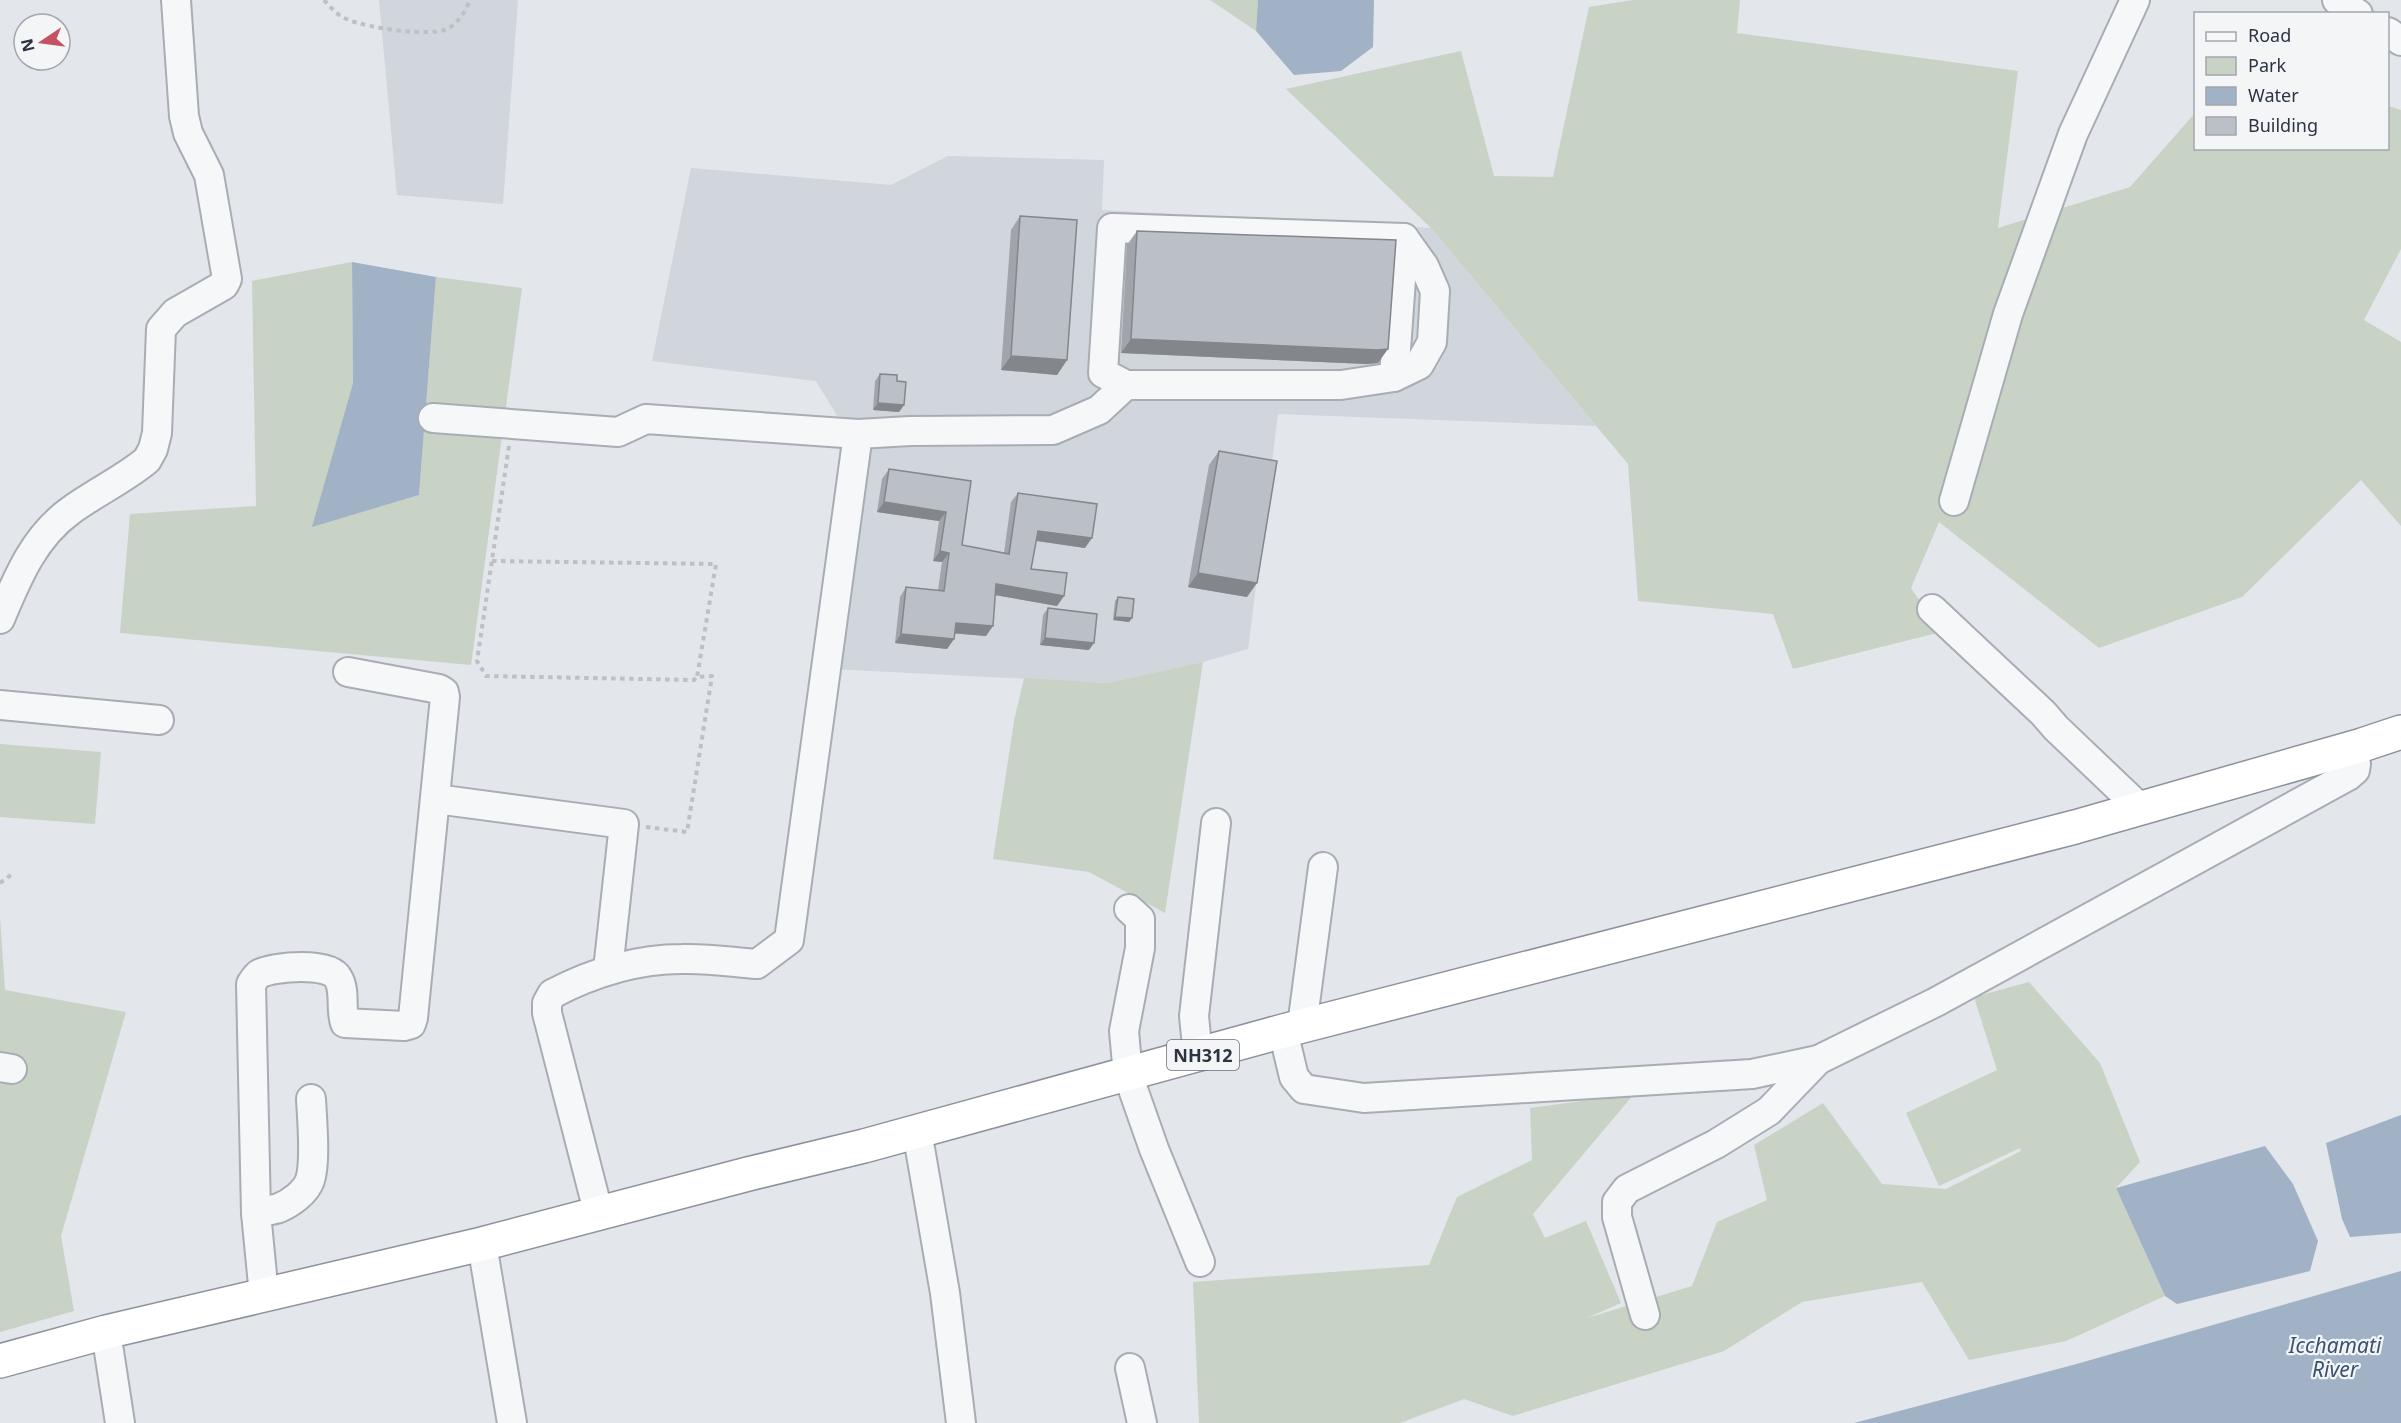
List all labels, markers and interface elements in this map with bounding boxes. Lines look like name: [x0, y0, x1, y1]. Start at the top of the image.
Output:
north arrow: [12, 12, 72, 72]
legend: [2194, 12, 2389, 150]
text: Road: [2248, 23, 2291, 47]
text: N: [15, 37, 40, 54]
text: Park: [2248, 53, 2286, 77]
text: Water: [2248, 83, 2299, 107]
text: Building: [2248, 113, 2318, 137]
road number: NH312: [1167, 1040, 1239, 1070]
water label: Icchamati River: [2288, 1331, 2382, 1383]

